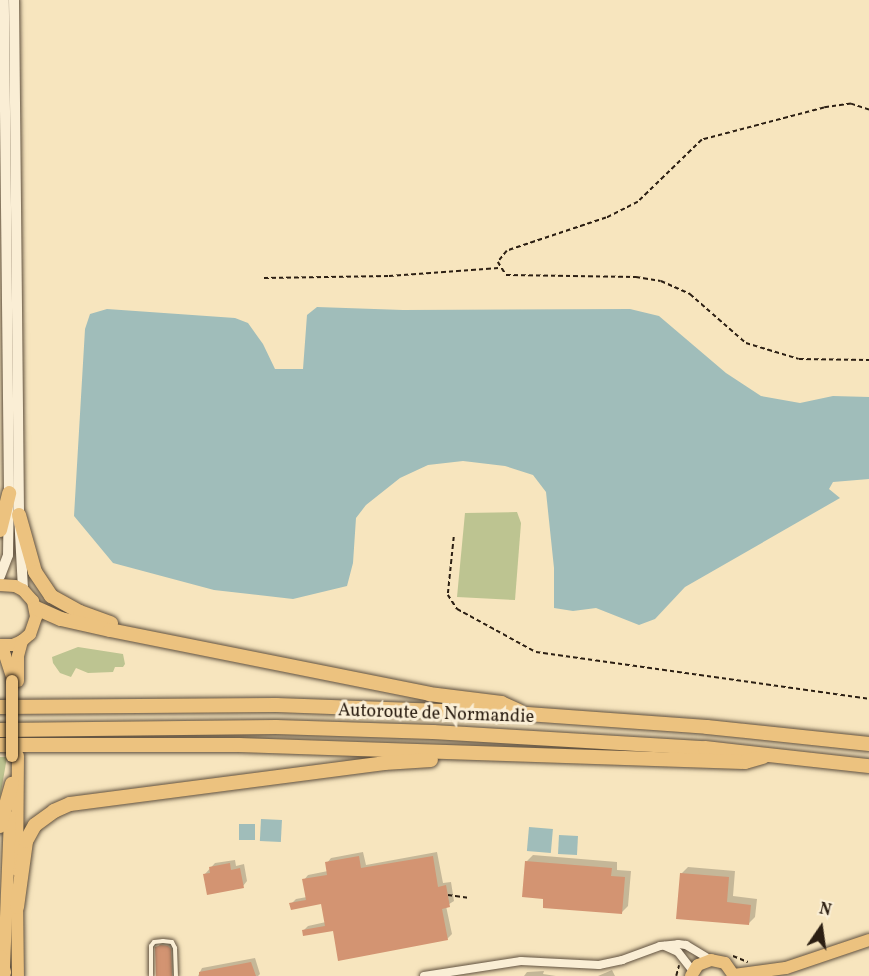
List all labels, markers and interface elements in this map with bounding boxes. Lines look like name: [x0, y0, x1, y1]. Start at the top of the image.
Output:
street label: Autoroute de Normandie: [338, 701, 534, 729]
north arrow: [791, 898, 851, 958]
text: N: [817, 898, 833, 922]

